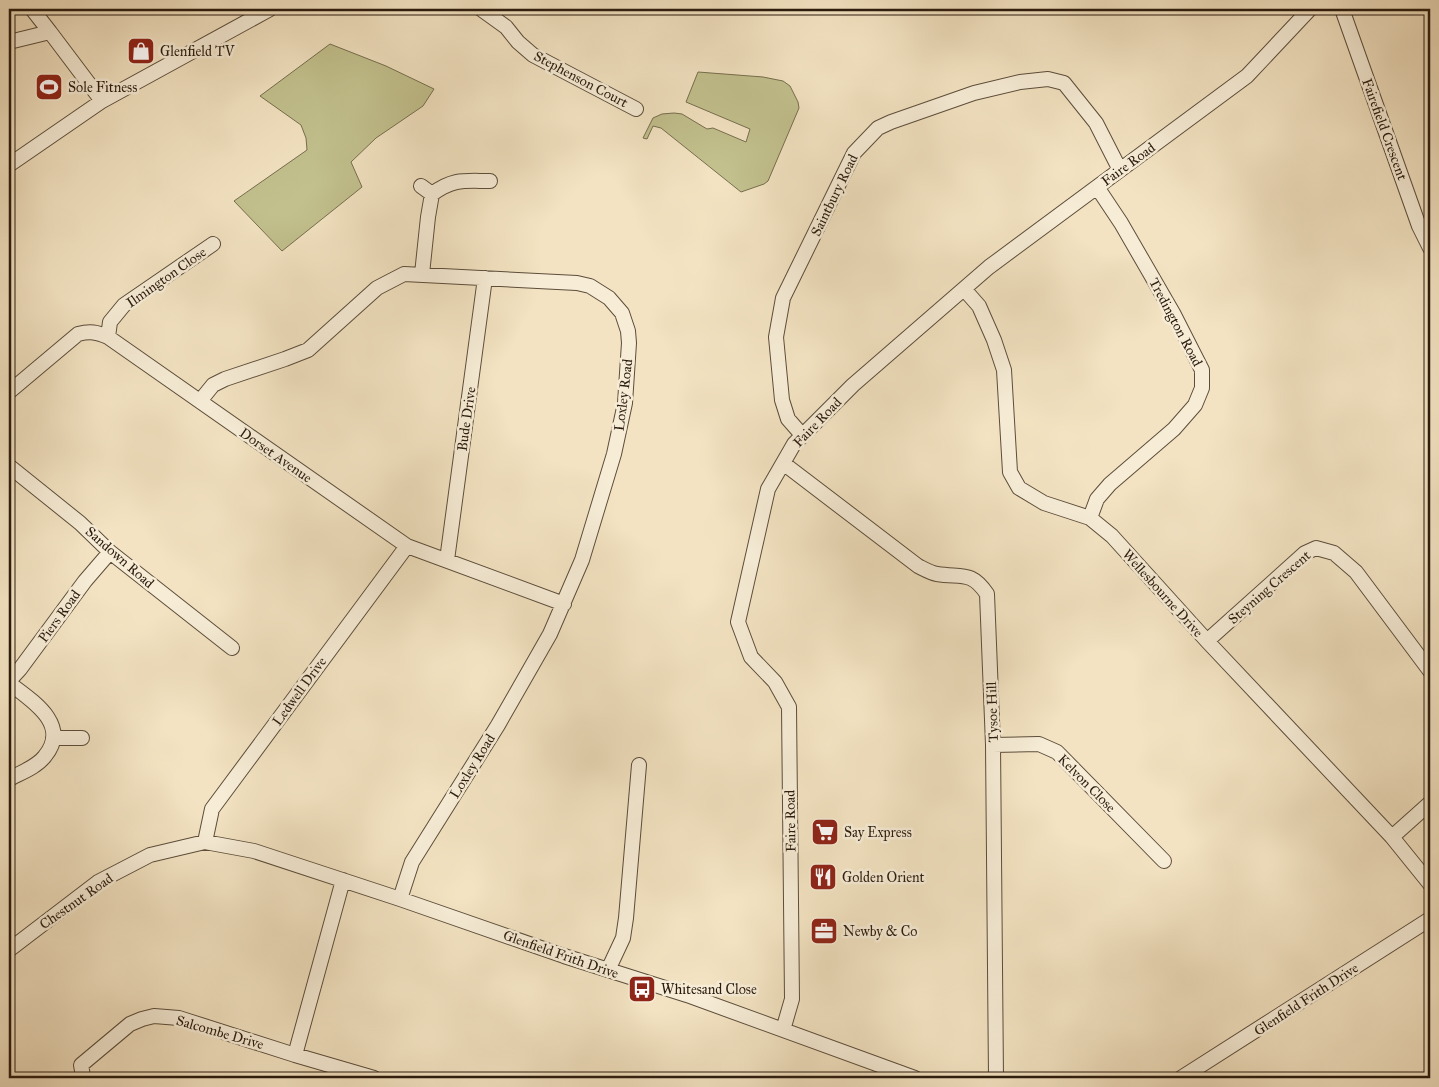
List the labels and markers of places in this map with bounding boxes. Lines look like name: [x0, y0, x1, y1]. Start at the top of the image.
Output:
shop icon: Glenfield TV: [126, 36, 156, 66]
place label: Glenfield TV: [160, 43, 236, 60]
sports icon: Sole Fitness: [34, 72, 64, 102]
place label: Sole Fitness: [68, 79, 137, 96]
supermarket icon: Say Express: [810, 817, 840, 847]
place label: Say Express: [844, 824, 912, 841]
restaurant icon: Golden Orient: [808, 862, 838, 892]
place label: Golden Orient: [842, 869, 925, 886]
office icon: Newby & Co: [809, 916, 839, 946]
place label: Newby & Co: [843, 923, 917, 940]
bus stop icon: Whitesand Close: [627, 974, 657, 1004]
place label: Whitesand Close: [661, 981, 757, 998]

